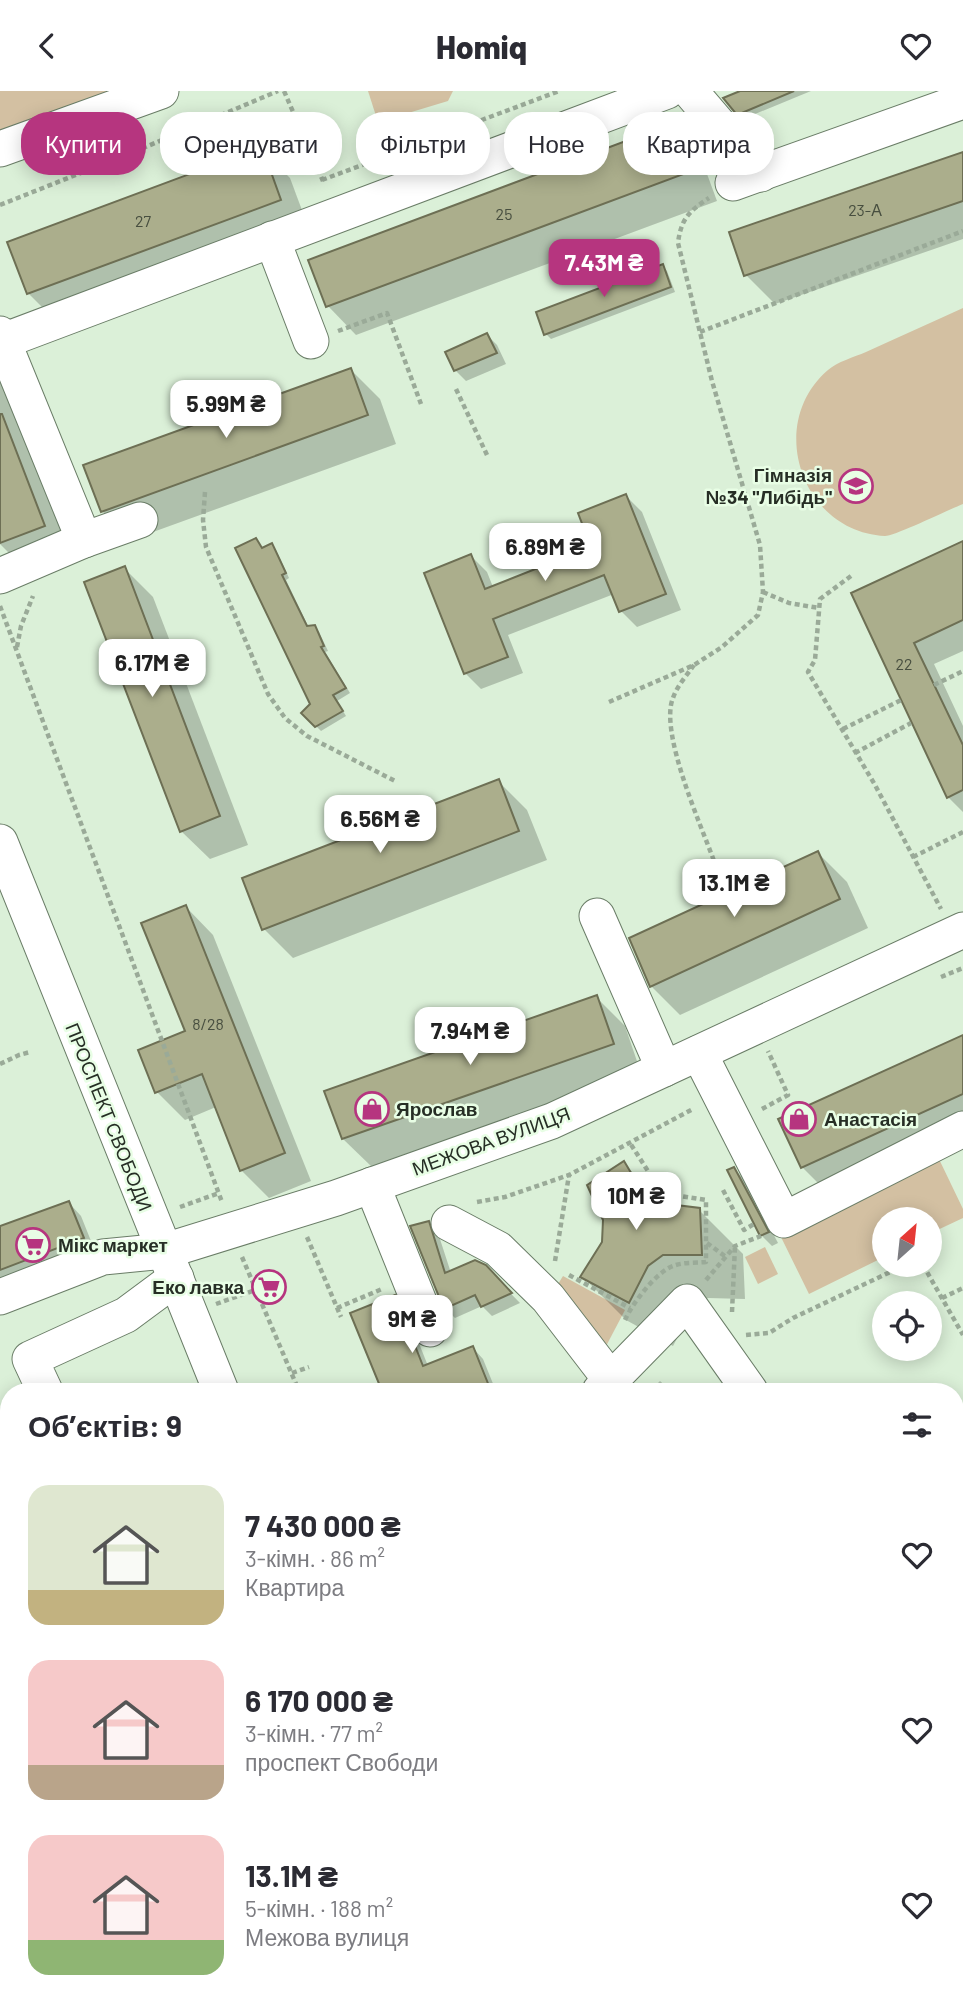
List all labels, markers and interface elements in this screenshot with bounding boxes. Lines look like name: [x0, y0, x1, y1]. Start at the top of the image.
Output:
icon: back: [28, 27, 66, 65]
text: Homiq: [436, 27, 527, 65]
icon: heart: [897, 27, 935, 65]
chip: Купити: [21, 112, 146, 175]
chip: Орендувати: [160, 112, 342, 175]
chip: Фільтри: [356, 112, 490, 175]
chip: Нове: [504, 112, 609, 175]
chip: Квартира: [623, 112, 774, 175]
house number: 23-А: [848, 200, 882, 219]
house number: 25: [496, 204, 512, 223]
house number: 27: [135, 211, 151, 230]
pin: 7.43M ₴: [539, 239, 669, 299]
text: 7.43M ₴: [565, 248, 643, 276]
pin: 5.99M ₴: [161, 381, 291, 440]
text: 5.99M ₴: [186, 389, 266, 417]
place label: Гімназія №34 "Либідь": [706, 463, 832, 508]
school or university icon: Гімназія №34 "Либідь": [837, 467, 875, 505]
pin: 6.89M ₴: [480, 524, 610, 583]
text: 6.89M ₴: [505, 532, 585, 560]
pin: 6.17M ₴: [87, 639, 217, 699]
text: 6.17M ₴: [115, 648, 189, 676]
house number: 22: [895, 654, 913, 673]
pin: 6.56M ₴: [315, 795, 445, 855]
text: 6.56M ₴: [340, 804, 420, 832]
pin: 13.1M ₴: [669, 859, 799, 919]
text: 13.1M ₴: [698, 868, 770, 896]
pin: 7.94M ₴: [405, 1007, 535, 1067]
house number: 8/28: [192, 1014, 224, 1033]
text: 7.94M ₴: [431, 1016, 509, 1044]
street label: ПРОСПЕКТ СВОБОДИ: [61, 1019, 158, 1214]
shop icon: Ярослав: [353, 1090, 391, 1128]
place label: Ярослав: [396, 1097, 478, 1120]
shop icon: Анастасія: [780, 1100, 818, 1138]
street label: МЕЖОВА ВУЛИЦЯ: [409, 1101, 573, 1180]
place label: Анастасія: [824, 1107, 917, 1130]
pin: 10M ₴: [587, 1173, 685, 1232]
text: 10M ₴: [607, 1181, 665, 1209]
north arrow: [872, 1207, 942, 1277]
map controls: [872, 1207, 942, 1361]
supermarket icon: Мікс маркет: [14, 1226, 52, 1264]
place label: Мікс маркет: [58, 1233, 168, 1256]
supermarket icon: Еко лавка: [250, 1268, 288, 1306]
place label: Еко лавка: [152, 1275, 244, 1298]
button: locate: [872, 1291, 942, 1361]
pin: 9M ₴: [371, 1295, 453, 1355]
text: 9M ₴: [388, 1304, 436, 1332]
icon: filters: [898, 1406, 936, 1444]
text: Об’єктів: 9: [28, 1407, 182, 1443]
text: 7 430 000 ₴: [245, 1507, 401, 1543]
icon: home: [84, 1513, 168, 1597]
icon: heart: [898, 1536, 936, 1574]
text: 3-кімн. · 86 m²: [245, 1544, 385, 1572]
text: Квартира: [245, 1573, 344, 1601]
text: 6 170 000 ₴: [245, 1682, 393, 1718]
icon: home: [84, 1688, 168, 1772]
icon: heart: [898, 1711, 936, 1749]
text: 3-кімн. · 77 m²: [245, 1719, 383, 1747]
text: проспект Свободи: [245, 1748, 438, 1776]
text: 13.1M ₴: [245, 1857, 338, 1893]
icon: home: [84, 1863, 168, 1947]
icon: heart: [898, 1886, 936, 1924]
text: 5-кімн. · 188 m²: [245, 1894, 393, 1922]
text: Межова вулиця: [245, 1923, 409, 1951]

